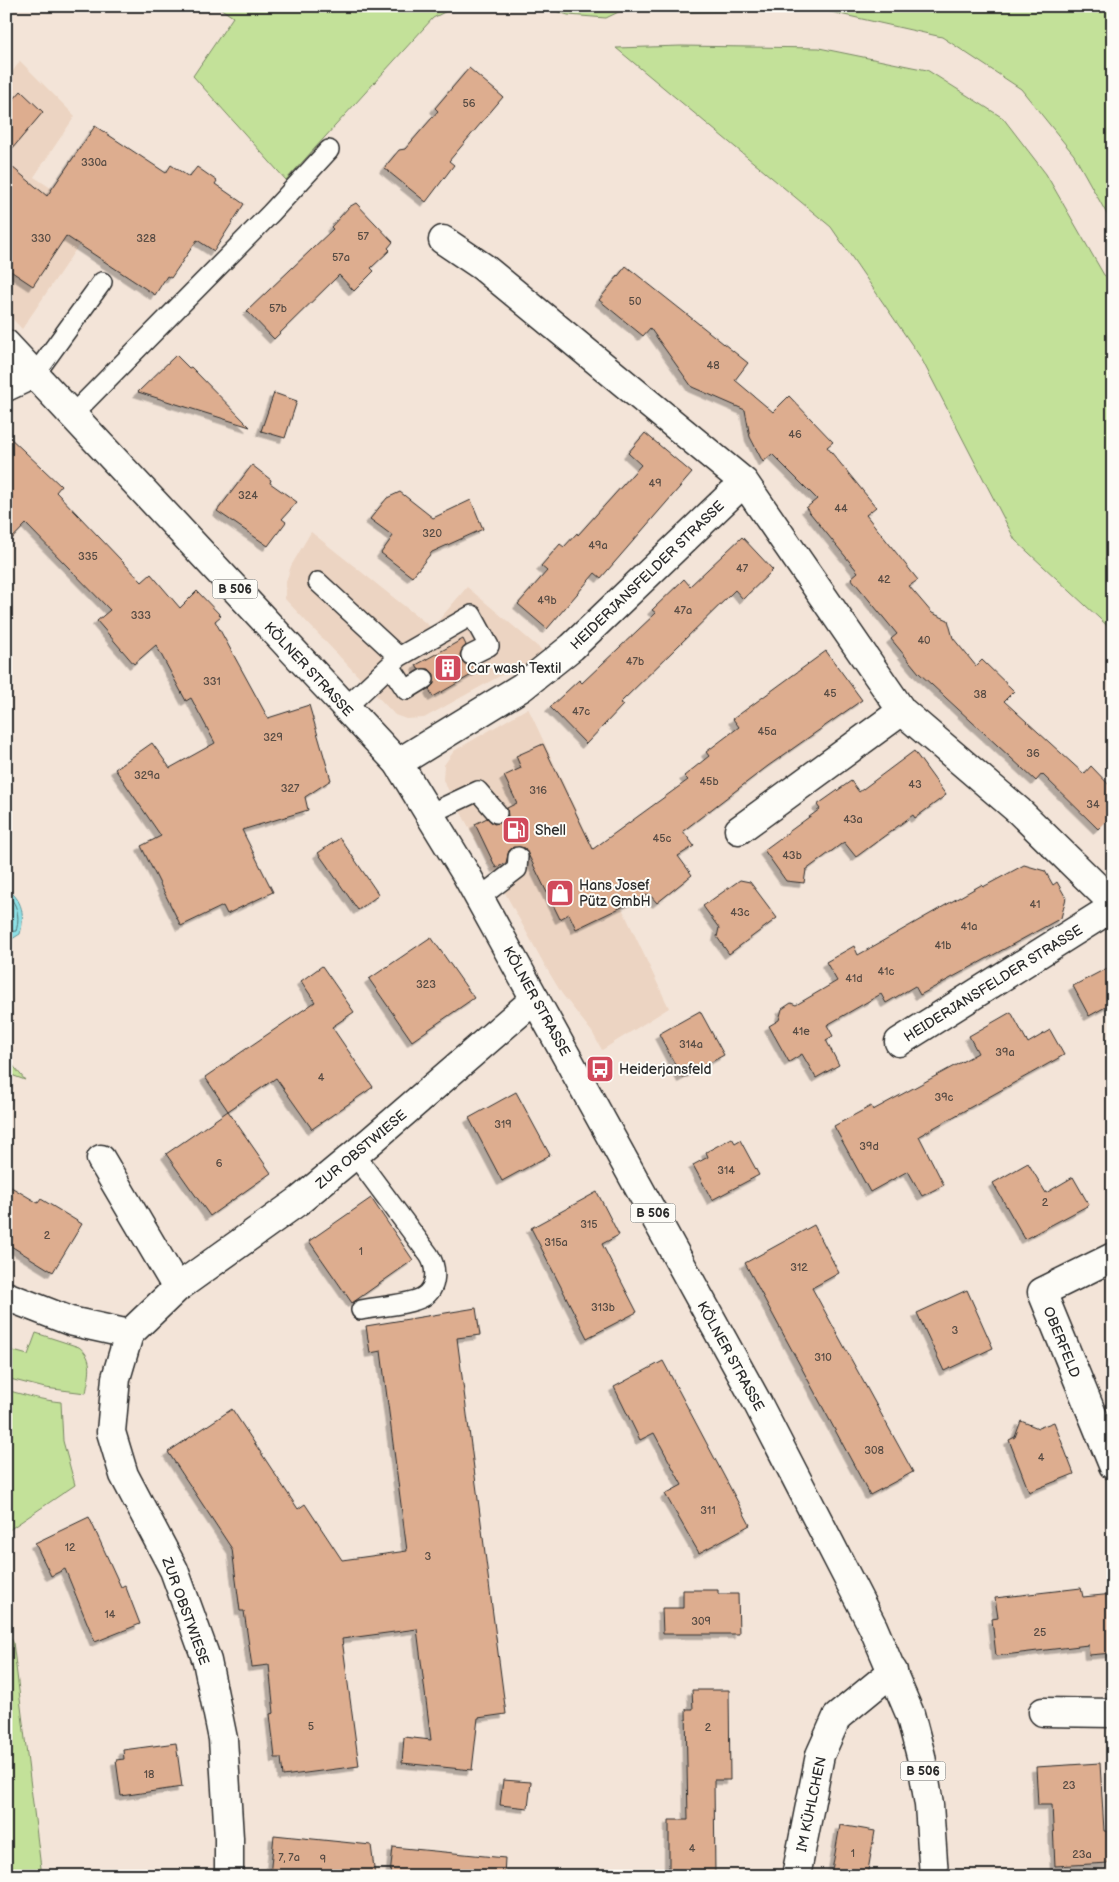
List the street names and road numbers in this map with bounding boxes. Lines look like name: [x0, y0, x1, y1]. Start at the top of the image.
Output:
street label: HEIDERJANSFELDER STRASSE: [567, 497, 728, 653]
road number: B 506: [212, 580, 258, 598]
street label: KÖLNER STRASSE: [261, 618, 357, 720]
street label: HEIDERJANSFELDER STRASSE: [901, 921, 1086, 1046]
street label: KÖLNER STRASSE: [499, 943, 575, 1059]
street label: ZUR OBSTWIESE: [312, 1106, 410, 1193]
road number: B 506: [630, 1204, 676, 1222]
street label: KÖLNER STRASSE: [693, 1298, 769, 1414]
street label: OBERFELD: [1040, 1304, 1084, 1380]
street label: ZUR OBSTWIESE: [158, 1554, 213, 1667]
street label: IM KÜHLCHEN: [792, 1755, 830, 1853]
road number: B 506: [900, 1762, 946, 1780]

